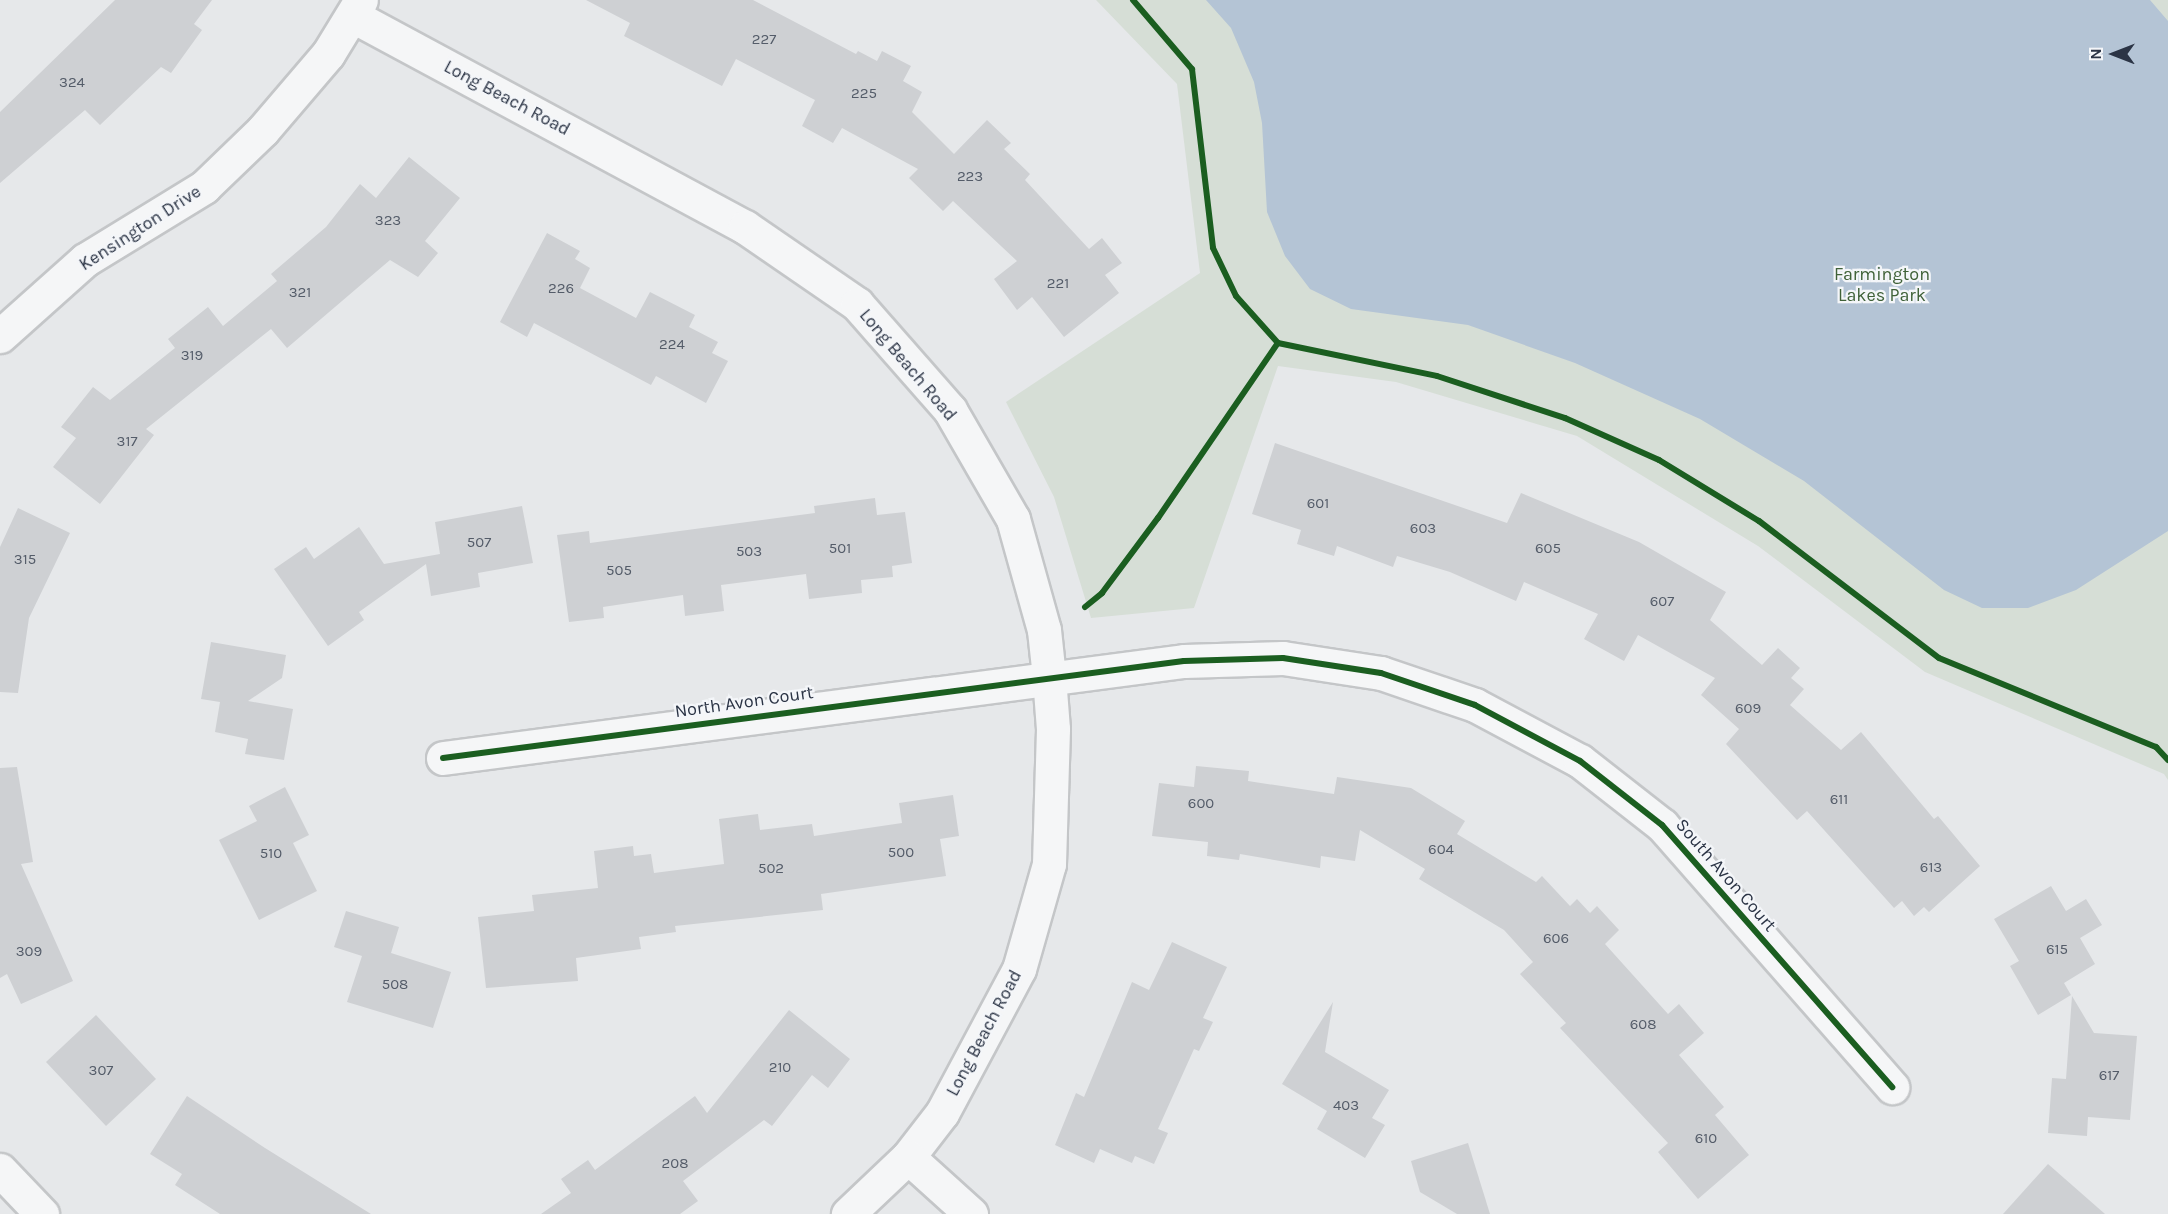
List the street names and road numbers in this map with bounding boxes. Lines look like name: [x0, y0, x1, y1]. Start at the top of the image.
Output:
street label: Long Beach Road: [440, 56, 574, 140]
street label: Kensington Drive: [75, 181, 205, 275]
street label: Long Beach Road: [855, 305, 961, 425]
street label: North Avon Court: [673, 682, 815, 722]
street label: South Avon Court: [1671, 814, 1781, 936]
street label: Long Beach Road: [942, 966, 1026, 1100]

